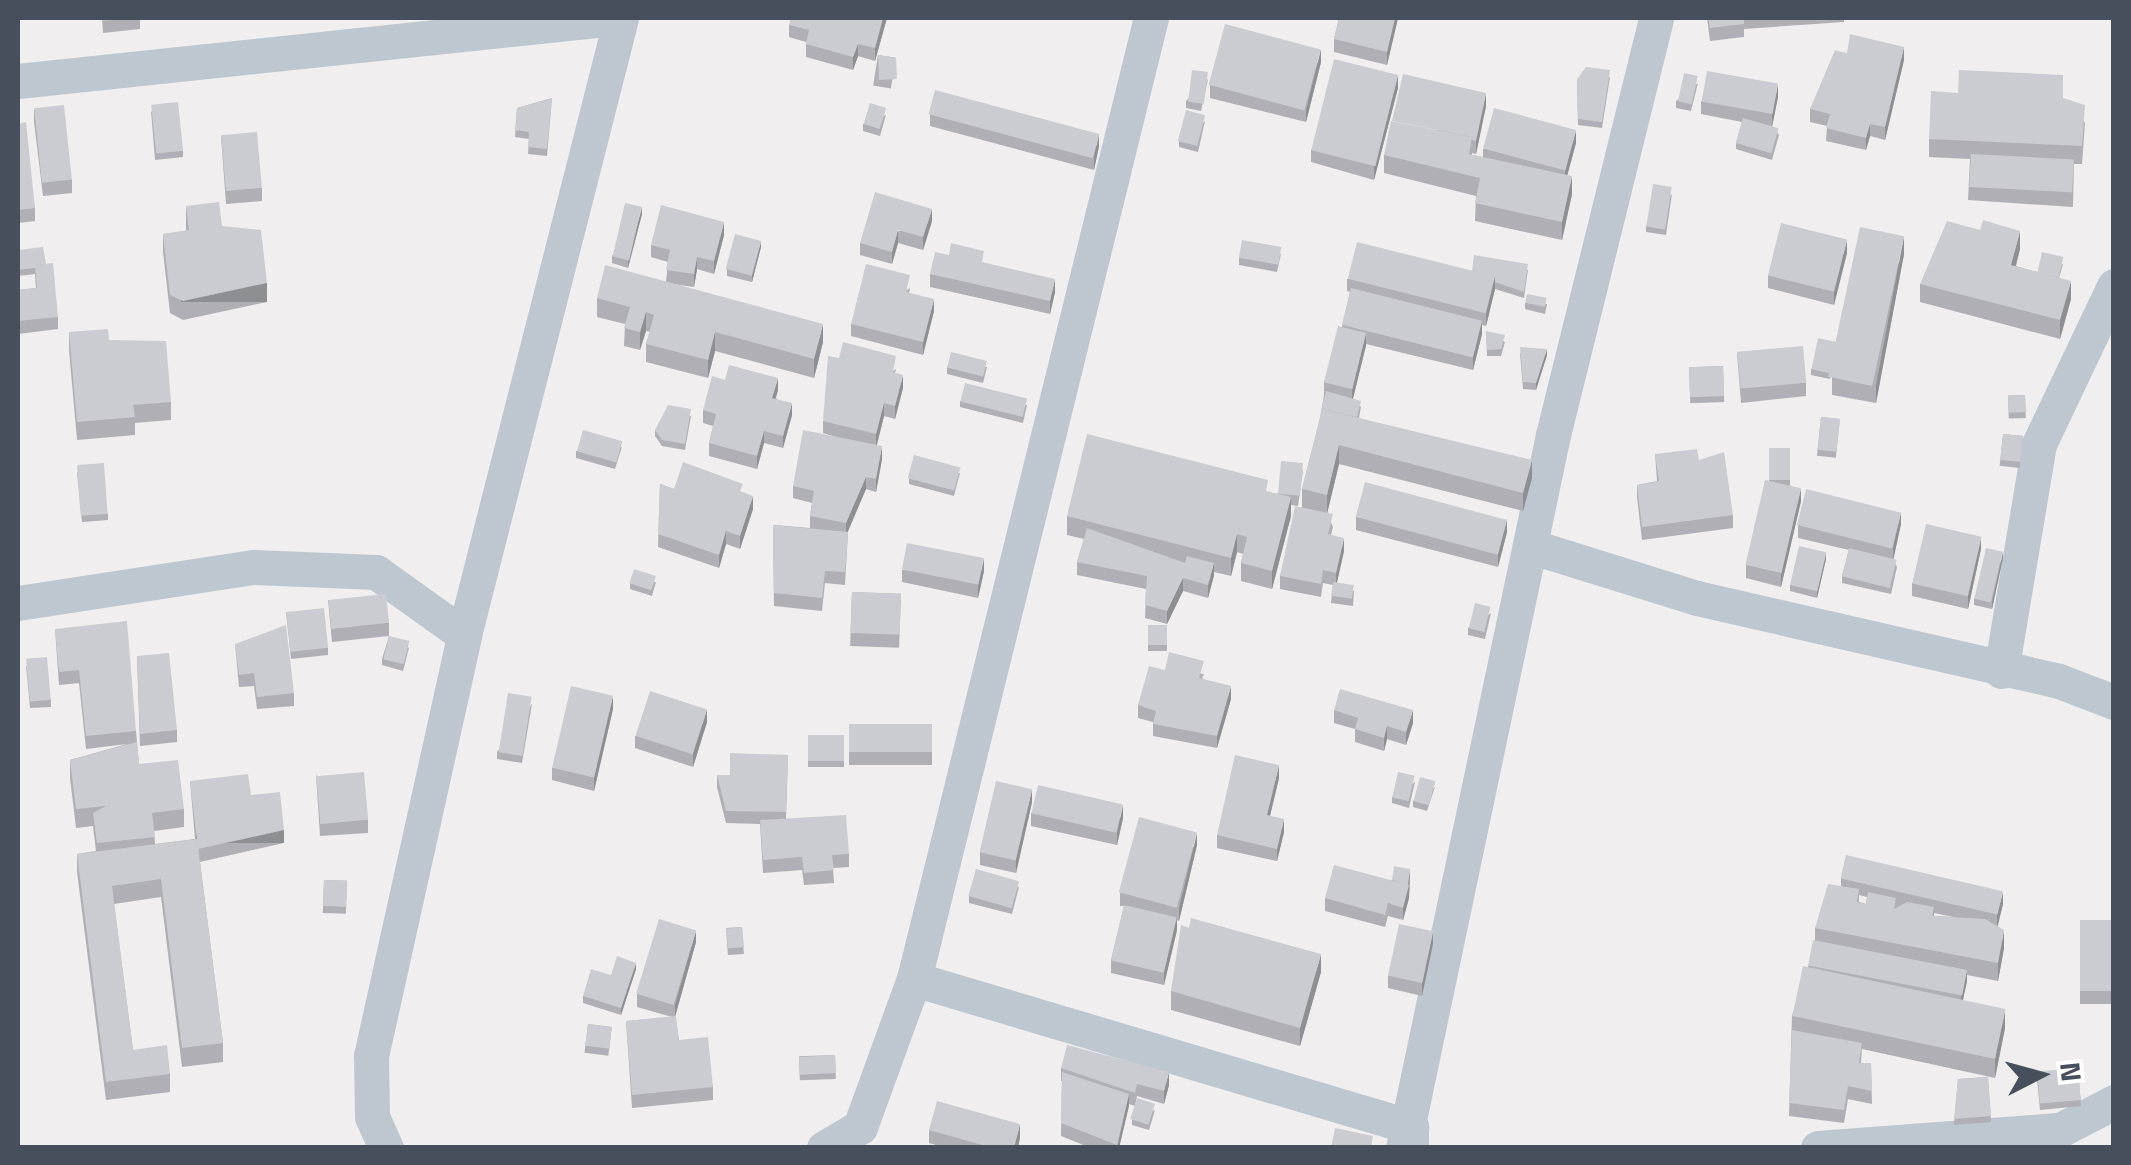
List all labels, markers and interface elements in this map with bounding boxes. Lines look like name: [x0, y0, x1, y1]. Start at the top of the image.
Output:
north arrow: [1991, 1025, 2091, 1125]
text: N: [2049, 1060, 2094, 1084]

